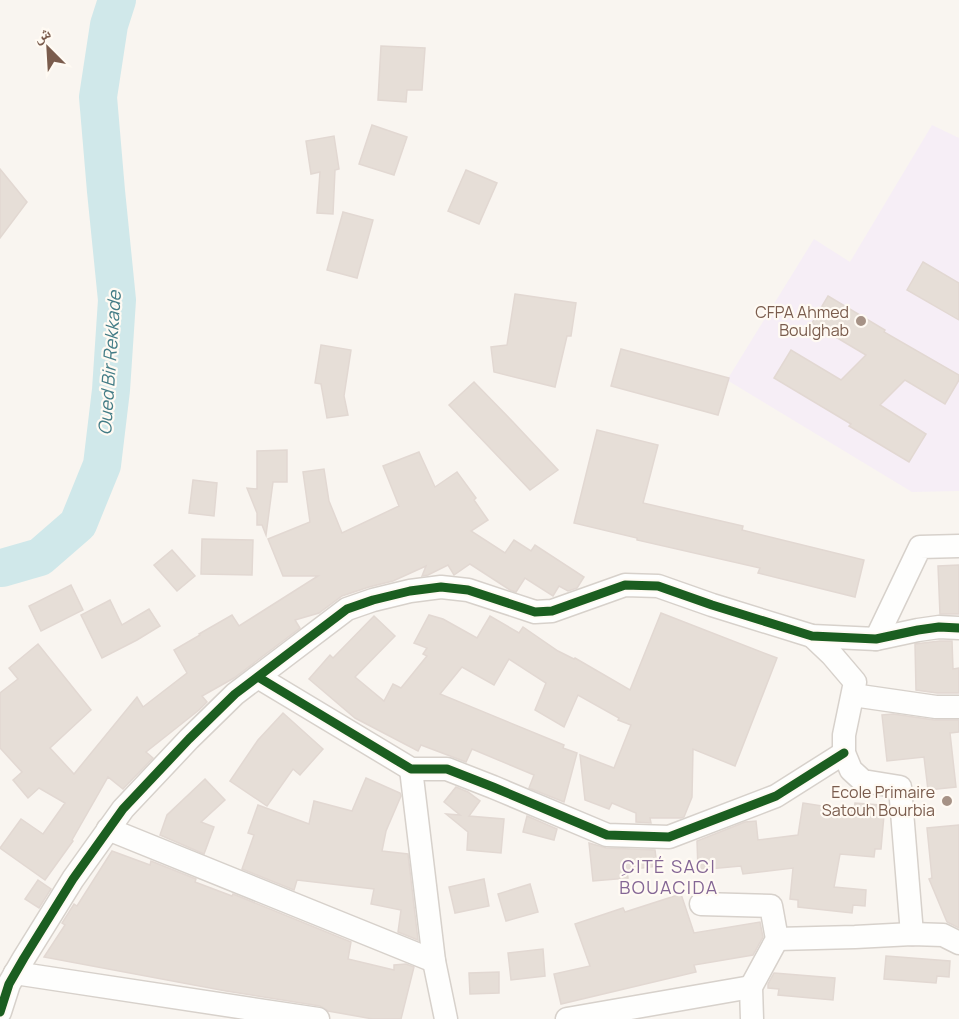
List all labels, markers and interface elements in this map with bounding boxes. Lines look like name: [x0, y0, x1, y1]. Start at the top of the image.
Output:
north arrow: [18, 18, 78, 78]
text: ش: [30, 21, 54, 48]
water label: Oued Bir Rekkade: [92, 288, 126, 436]
place label: CFPA Ahmed Boulghab: [755, 301, 849, 341]
marker: CFPA Ahmed Boulghab: [854, 314, 868, 328]
place label: Ecole Primaire Satouh Bourbia: [822, 781, 935, 821]
marker: Ecole Primaire Satouh Bourbia: [940, 794, 954, 808]
district label: ِCITÉ SACI BOUACIDA: [619, 854, 719, 899]

